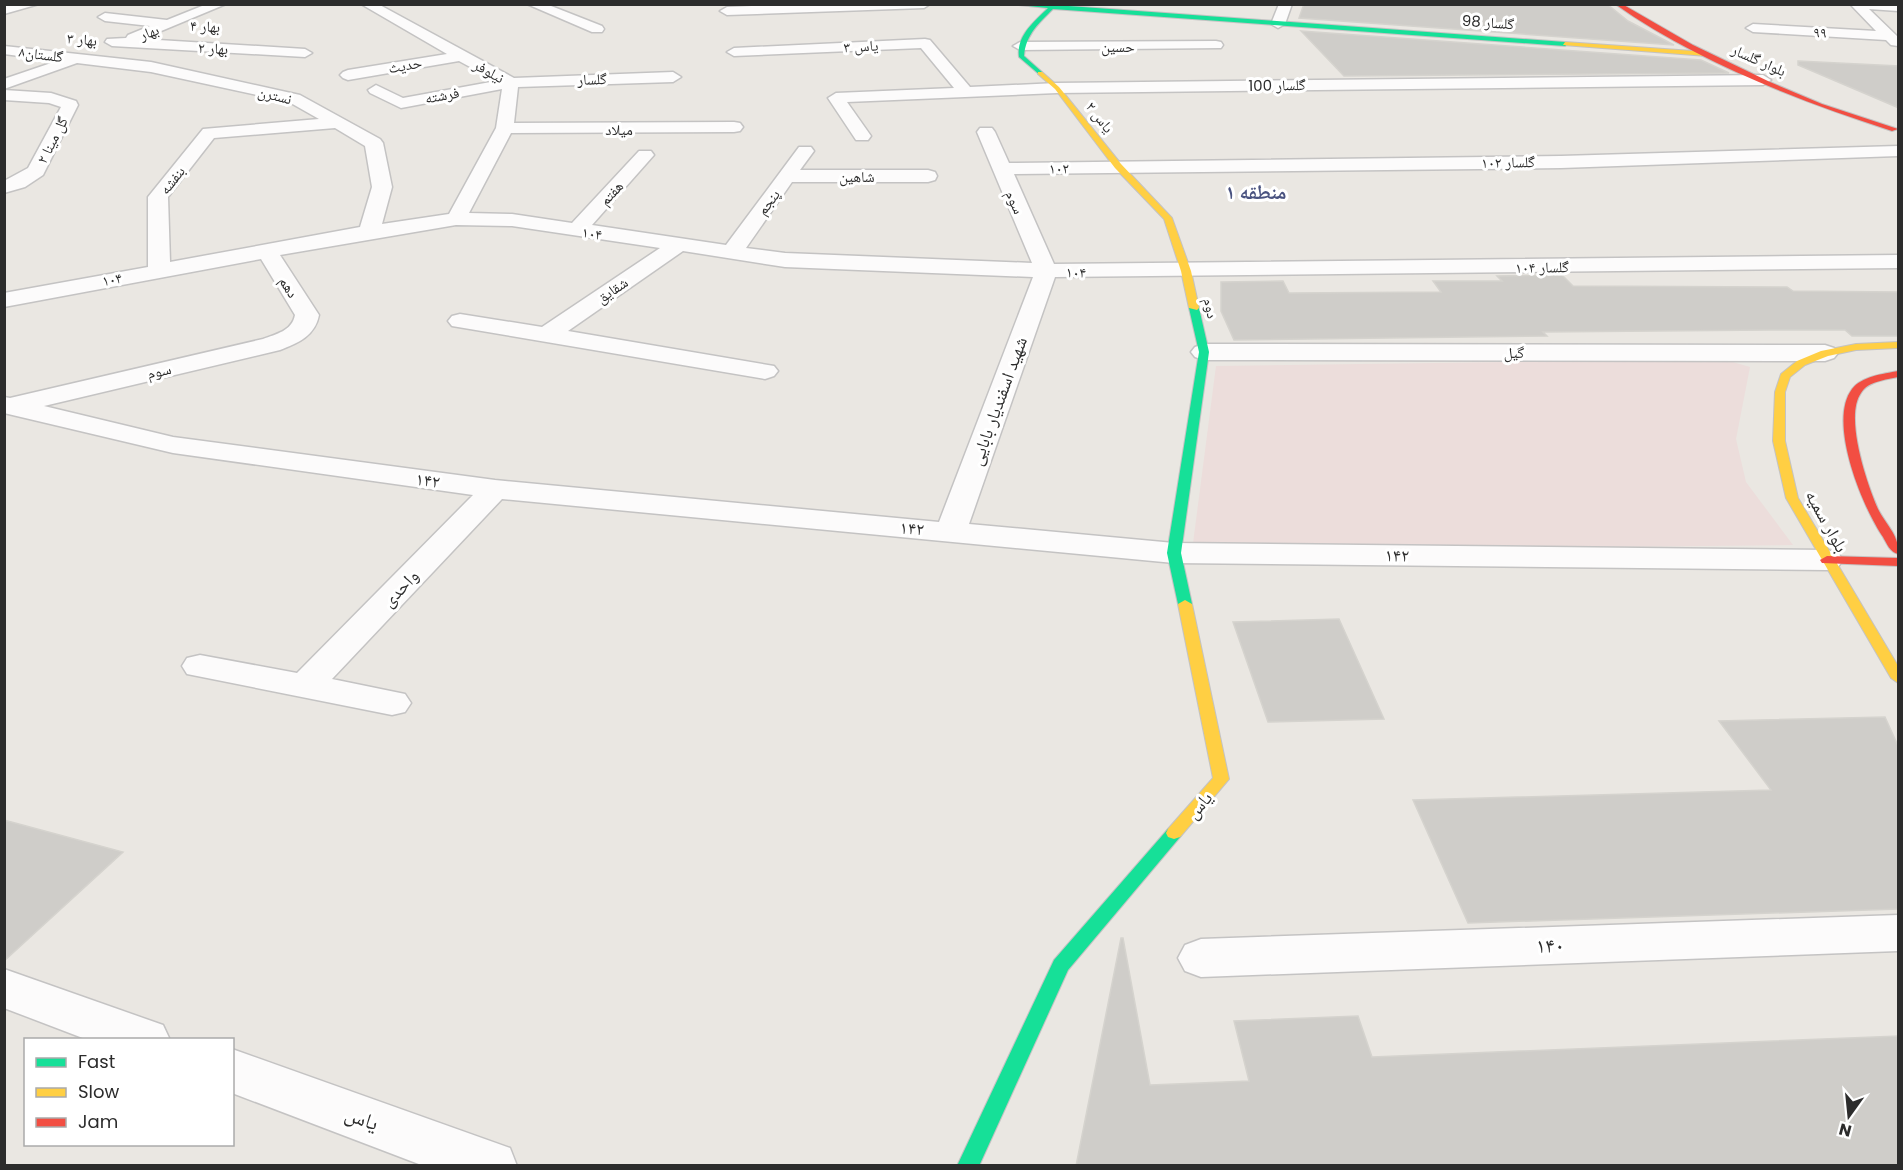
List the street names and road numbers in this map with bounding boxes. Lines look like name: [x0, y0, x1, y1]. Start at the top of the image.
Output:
street label: گلسار 98: [1461, 10, 1515, 34]
street label: بهار ۴: [189, 15, 221, 37]
street label: بهار: [135, 19, 162, 46]
street label: ۹۹: [1813, 21, 1828, 43]
street label: بهار ۳: [66, 27, 98, 51]
street label: یاس ۳: [843, 35, 879, 57]
street label: حسین: [1101, 36, 1135, 57]
street label: بهار ۲: [197, 37, 229, 59]
street label: بلوار گلسار: [1727, 38, 1790, 81]
street label: گلستان۸: [18, 41, 65, 67]
street label: حدیث: [386, 52, 424, 78]
street label: نیلوفر: [469, 53, 508, 88]
street label: گلسار: [576, 68, 607, 90]
street label: گلسار 100: [1248, 74, 1306, 96]
street label: نسترن: [256, 81, 294, 109]
street label: فرشته: [423, 82, 461, 108]
street label: یاس ۲: [1081, 97, 1119, 137]
street label: گل مینا ۲: [31, 113, 73, 167]
street label: میلاد: [605, 119, 633, 140]
street label: گلسار ۱۰۲: [1481, 151, 1535, 173]
street label: ۱۰۲: [1049, 157, 1070, 179]
street label: بنفشه: [154, 161, 190, 199]
street label: شاهین: [839, 166, 875, 187]
street label: هفتم: [594, 176, 628, 210]
street label: پنجم: [751, 185, 785, 219]
street label: سوم: [1000, 187, 1030, 217]
street label: ۱۰۴: [581, 221, 604, 245]
street label: گلسار ۱۰۴: [1515, 256, 1569, 278]
street label: ۱۰۴: [1066, 261, 1087, 283]
street label: ۱۰۴: [100, 267, 124, 291]
street label: دهم: [274, 272, 304, 302]
street label: شقایق: [592, 272, 632, 308]
street label: دوم: [1198, 296, 1224, 320]
street label: شهید اسفندیار بابایی: [963, 333, 1033, 469]
street label: گیل: [1504, 342, 1525, 363]
street label: سوم: [145, 358, 173, 384]
street label: ۱۴۲: [414, 466, 442, 494]
street label: بلوار سمیه: [1800, 485, 1854, 557]
street label: ۱۴۲: [899, 514, 925, 542]
street label: ۱۴۲: [1385, 542, 1409, 568]
street label: واحدی: [376, 564, 424, 612]
street label: یاس: [1180, 786, 1218, 824]
street label: ۱۴۰: [1535, 930, 1565, 960]
street label: یاس: [341, 1099, 383, 1137]

